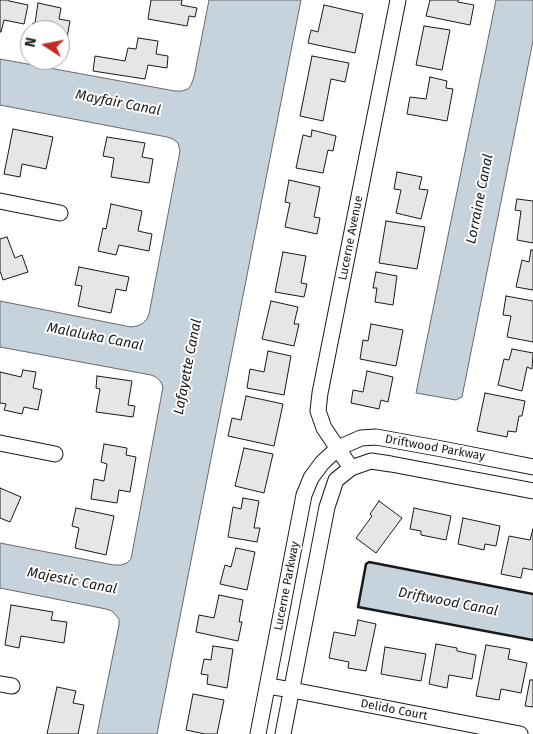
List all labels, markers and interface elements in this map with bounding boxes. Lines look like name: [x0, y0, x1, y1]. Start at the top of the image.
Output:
north arrow: [20, 20, 70, 70]
text: N: [22, 36, 40, 48]
water label: Mayfair Canal: [74, 87, 162, 119]
water label: Lorraine Canal: [463, 153, 497, 245]
street label: Lucerne Avenue: [336, 194, 366, 282]
water label: Lafayette Canal: [171, 318, 205, 416]
water label: Malaluka Canal: [45, 319, 145, 355]
street label: Driftwood Parkway: [384, 432, 486, 464]
street label: Lucerne Parkway: [271, 540, 303, 632]
water label: Majestic Canal: [26, 564, 118, 598]
water label: Driftwood Canal: [397, 584, 499, 620]
street label: Delido Court: [359, 696, 429, 724]

